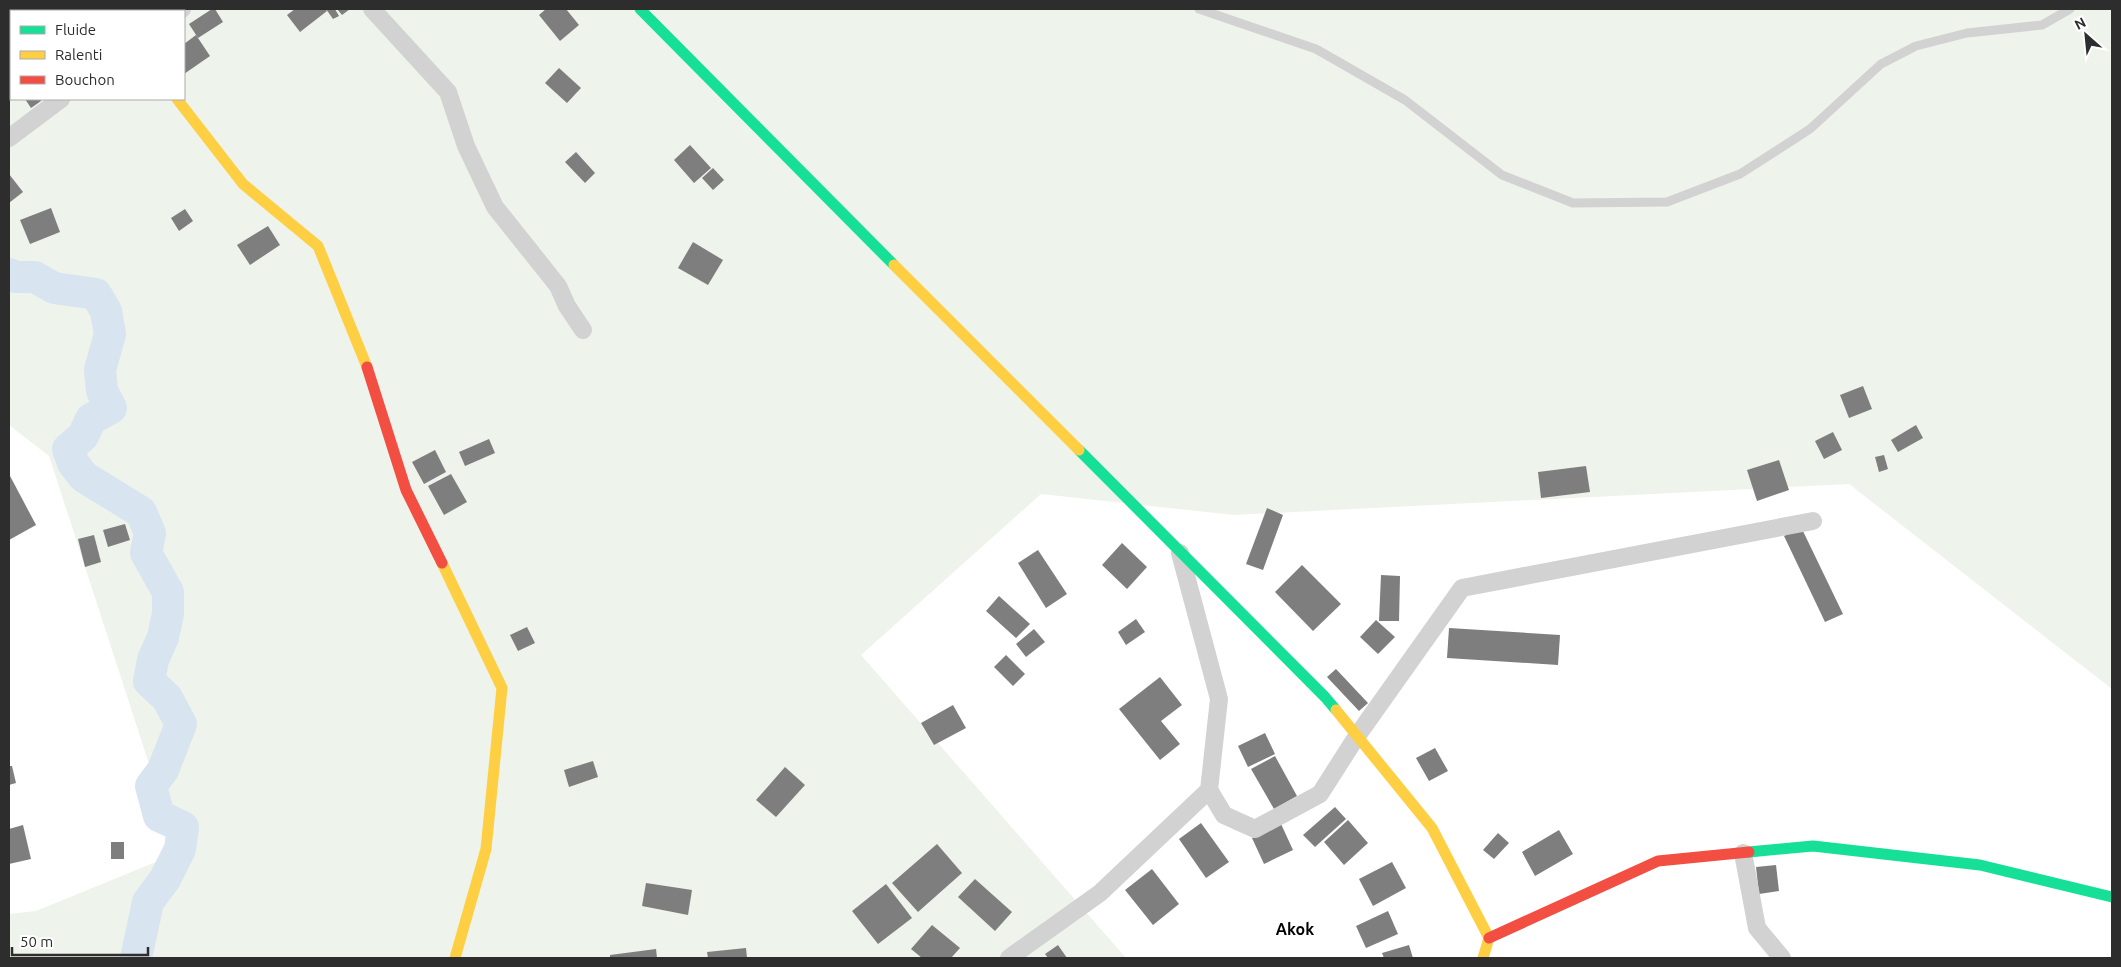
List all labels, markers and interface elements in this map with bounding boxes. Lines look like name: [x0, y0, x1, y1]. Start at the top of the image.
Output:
legend: [10, 10, 185, 100]
north arrow: [2061, 10, 2111, 60]
text: N: [2072, 14, 2088, 33]
text: Fluide: [55, 21, 96, 38]
text: Ralenti: [55, 46, 102, 63]
text: Bouchon: [55, 71, 115, 88]
district label: Akok: [1276, 920, 1314, 938]
scale bar: [12, 924, 149, 956]
text: 50 m: [20, 933, 53, 950]

